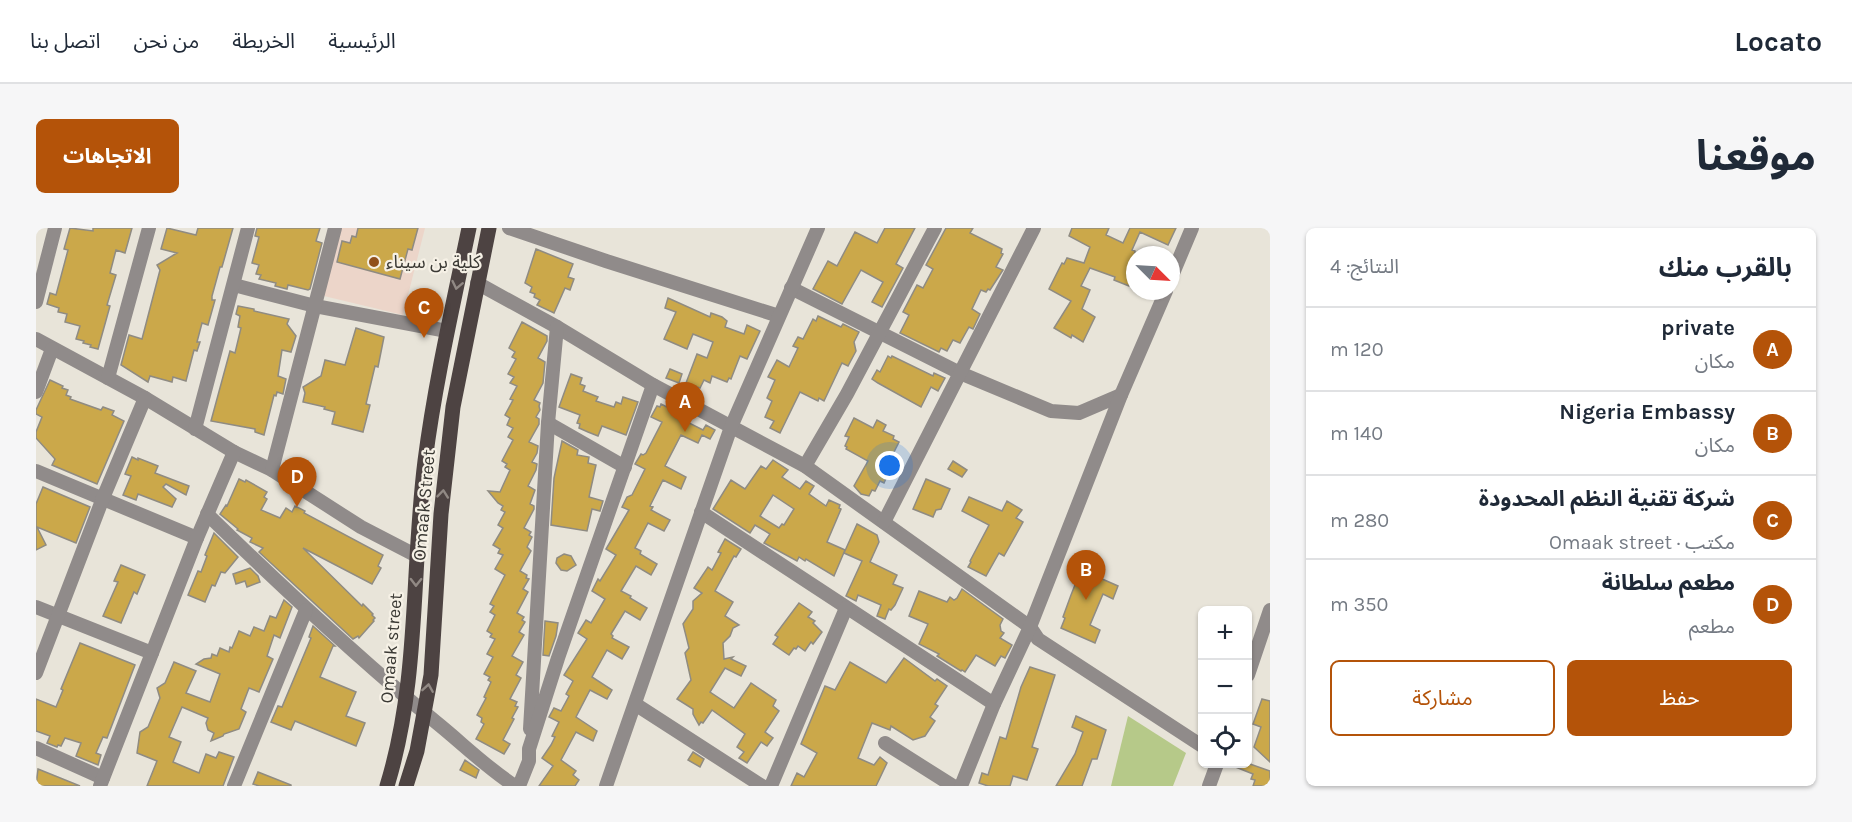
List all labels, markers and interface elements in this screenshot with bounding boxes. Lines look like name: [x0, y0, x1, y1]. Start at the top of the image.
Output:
text: Locato: [1734, 25, 1822, 58]
text: اتصل بنا: [30, 29, 101, 53]
text: من نحن: [134, 29, 199, 53]
text: الخريطة: [232, 29, 295, 53]
text: الرئيسية: [328, 29, 396, 53]
button: الاتجاهات: [36, 119, 179, 193]
text: موقعنا: [1696, 131, 1816, 181]
north arrow: [1126, 246, 1180, 300]
place label: كلية بن سيناء: [386, 251, 481, 273]
text: بالقرب منك: [1659, 252, 1792, 283]
marker: كلية بن سيناء: [367, 255, 381, 269]
text: النتائج: 4: [1330, 255, 1399, 278]
one-way arrow: [451, 280, 464, 290]
pin: C: [404, 288, 444, 338]
text: private: [1661, 315, 1735, 341]
text: 120 m: [1330, 338, 1384, 361]
text: A: [1766, 338, 1779, 361]
text: مكان: [1695, 350, 1735, 373]
pin: A: [666, 382, 704, 432]
text: Nigeria Embassy: [1559, 399, 1735, 425]
text: 140 m: [1330, 422, 1383, 445]
text: B: [1766, 422, 1779, 445]
text: مكان: [1695, 434, 1735, 457]
street label: Omaak Street: [408, 448, 440, 562]
your location: [875, 451, 904, 480]
pin: D: [278, 458, 316, 507]
text: شركة تقنية النظم المحدودة: [1479, 486, 1735, 512]
one-way arrow: [436, 489, 449, 499]
text: 280 m: [1330, 509, 1389, 532]
text: C: [1766, 509, 1779, 532]
text: مكتب · Omaak street: [1549, 531, 1735, 554]
pin: B: [1066, 550, 1106, 600]
text: مطعم سلطانة: [1602, 570, 1735, 596]
one-way arrow: [410, 577, 423, 586]
street label: Omaak street: [375, 592, 407, 704]
text: 350 m: [1330, 593, 1388, 616]
text: D: [1766, 593, 1779, 616]
map controls: [1198, 606, 1252, 768]
button: +: [1198, 606, 1252, 660]
text: مطعم: [1689, 615, 1735, 638]
button: −: [1198, 660, 1252, 714]
button: مشاركة: [1330, 660, 1555, 736]
button: حفظ: [1567, 660, 1792, 736]
one-way arrow: [422, 684, 434, 693]
button: locate: [1198, 714, 1252, 768]

